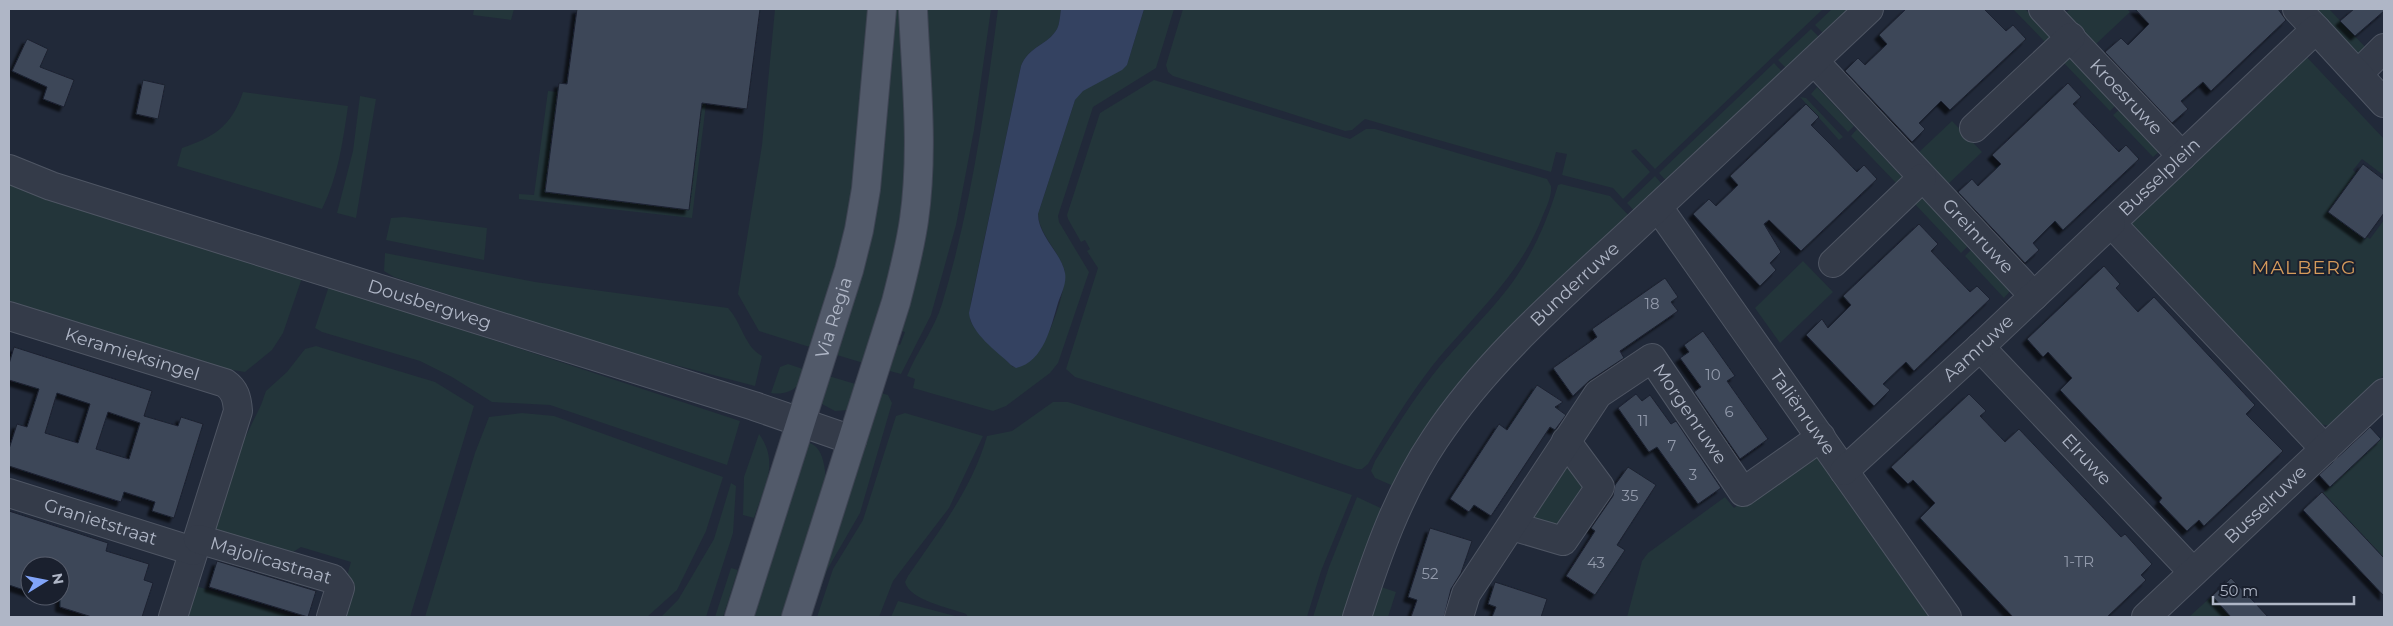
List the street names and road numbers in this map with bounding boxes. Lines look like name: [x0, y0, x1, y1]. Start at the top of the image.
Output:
street label: Kroesruwe: [2085, 54, 2167, 140]
street label: Busselplein: [2114, 133, 2205, 221]
street label: Greinruwe: [1938, 194, 2018, 278]
street label: Bunderruwe: [1526, 237, 1624, 331]
street label: Via Regia: [811, 274, 857, 361]
street label: Dousbergweg: [365, 275, 494, 334]
street label: Aamruwe: [1938, 310, 2018, 386]
street label: Keramieksingel: [62, 323, 202, 385]
street label: Morgenruwe: [1648, 359, 1732, 468]
street label: Taliënruwe: [1765, 365, 1840, 459]
street label: Elruwe: [2057, 429, 2116, 490]
street label: Busselruwe: [2220, 461, 2311, 549]
street label: Granietstraat: [41, 494, 160, 550]
street label: Majolicastraat: [207, 532, 334, 589]

